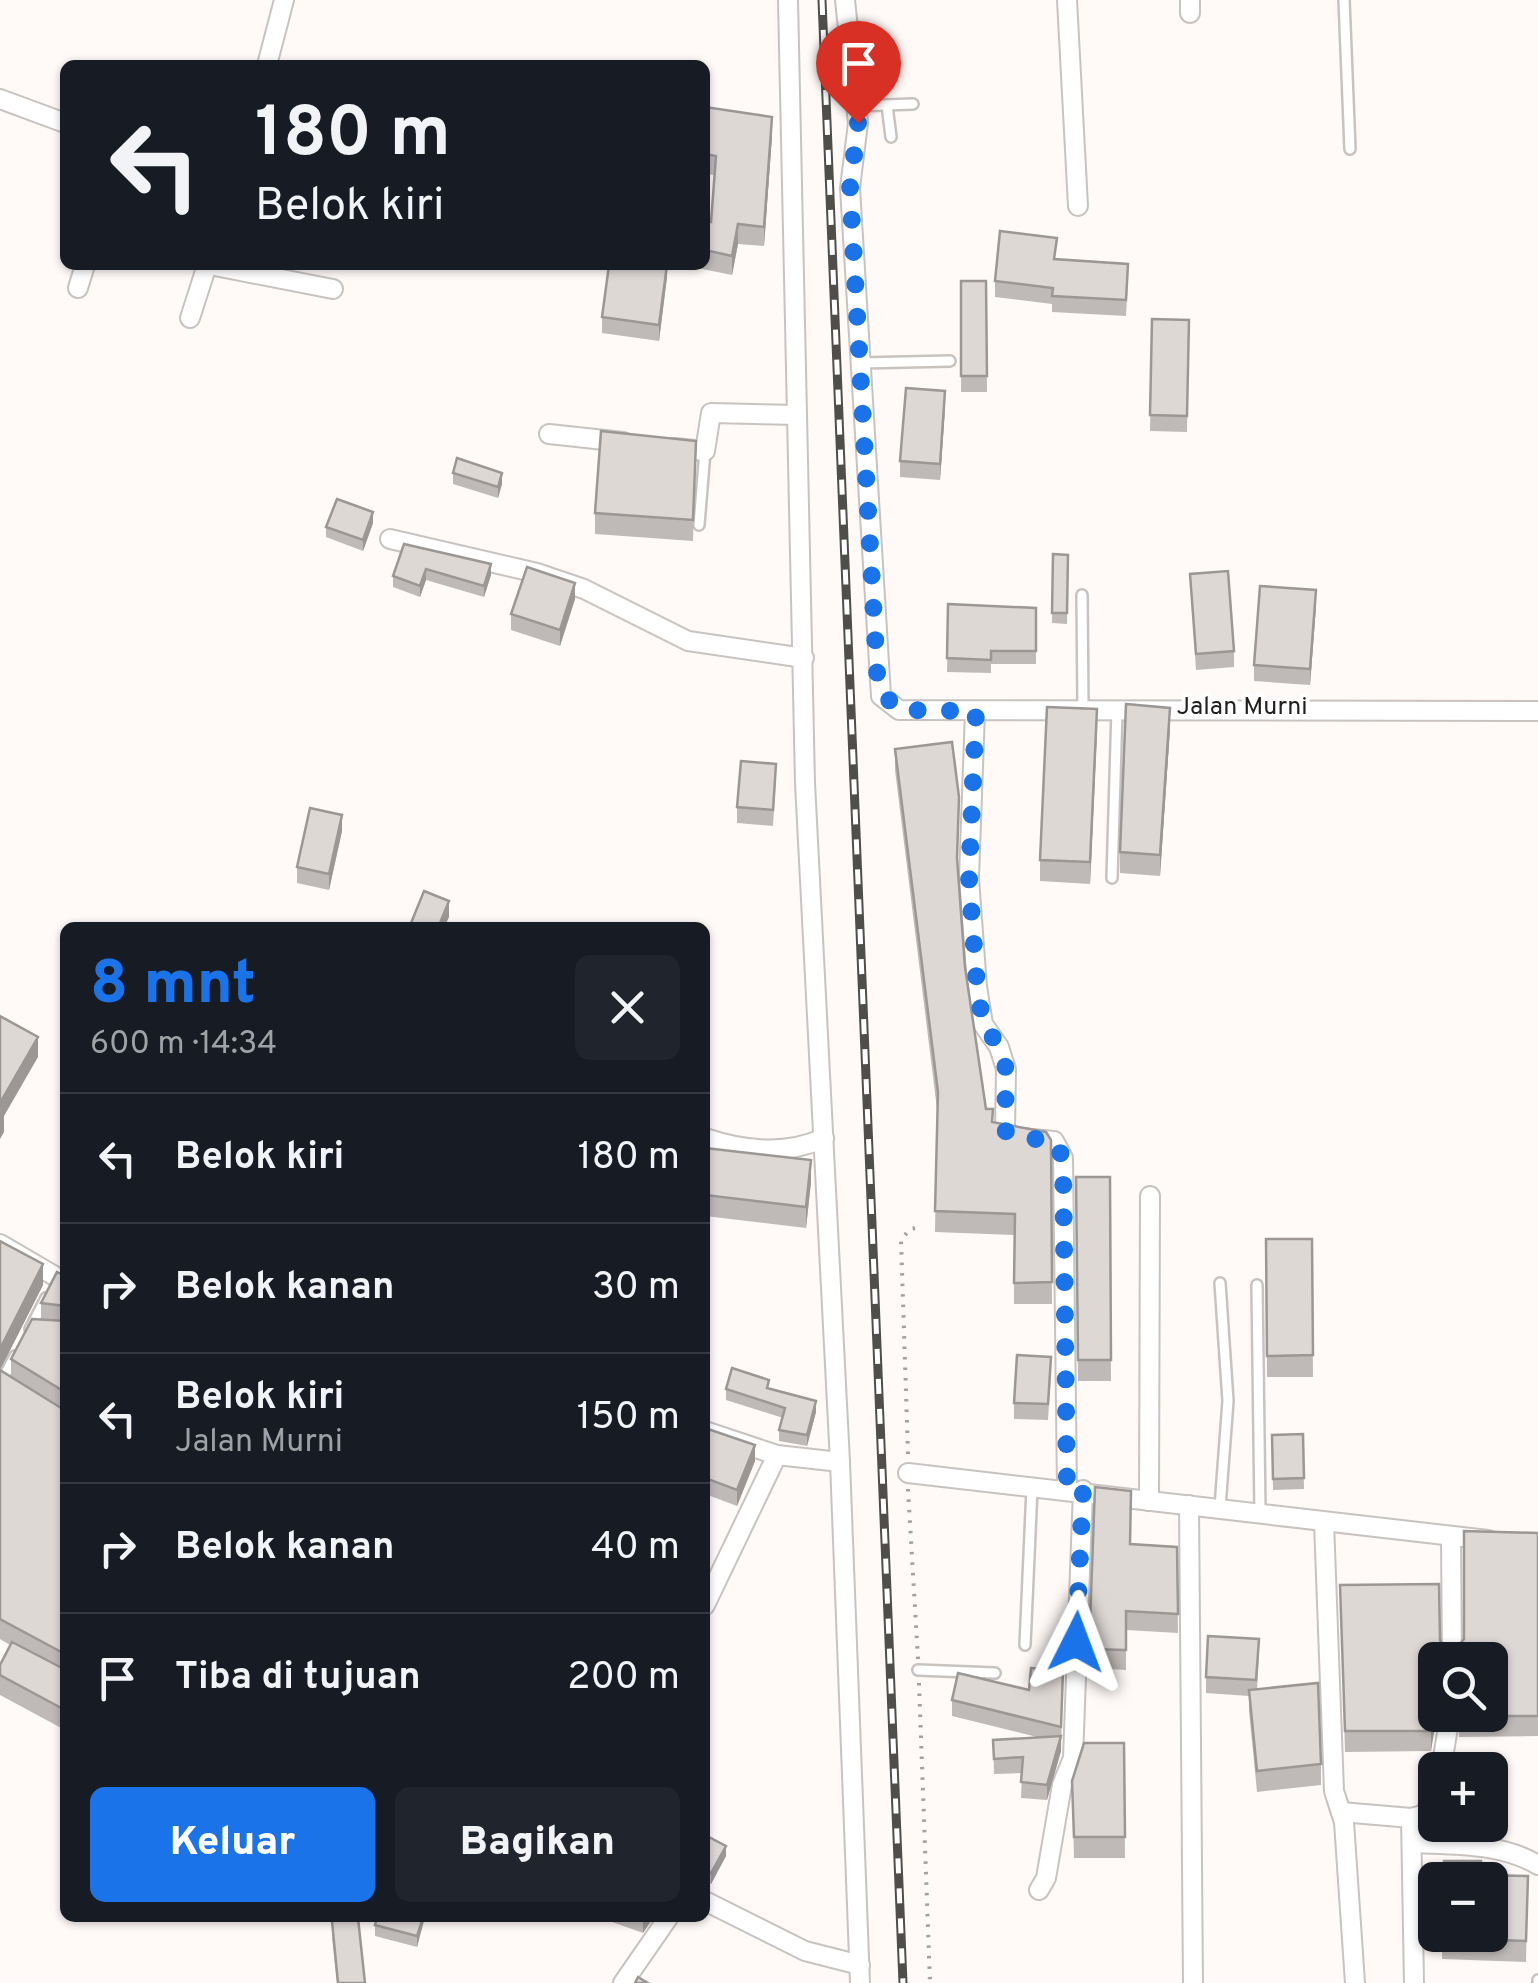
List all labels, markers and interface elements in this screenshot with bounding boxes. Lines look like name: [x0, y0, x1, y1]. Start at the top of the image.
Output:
pin: [816, 21, 901, 124]
icon: arrive: [831, 36, 886, 91]
text: 180 m: [255, 92, 451, 181]
icon: left: [90, 100, 220, 230]
text: Belok kiri: [255, 179, 445, 236]
street label: Jalan Murni: [1176, 692, 1308, 724]
text: 8 mnt: [90, 949, 256, 1025]
button: close: [575, 955, 680, 1060]
text: 600 m · 14:34: [90, 1025, 277, 1065]
icon: left: [90, 1131, 145, 1186]
text: Belok kiri: [175, 1134, 344, 1183]
text: 180 m: [577, 1134, 680, 1183]
icon: right: [90, 1261, 145, 1316]
text: Belok kanan: [175, 1264, 394, 1313]
text: 30 m: [592, 1264, 680, 1313]
text: Belok kiri: [175, 1374, 344, 1423]
icon: left: [90, 1391, 145, 1446]
text: 150 m: [577, 1394, 680, 1443]
text: Jalan Murni: [175, 1423, 343, 1463]
icon: right: [90, 1521, 145, 1576]
text: Belok kanan: [175, 1524, 394, 1573]
text: 40 m: [591, 1524, 680, 1573]
position arrow: [1024, 1590, 1128, 1694]
map controls: [1418, 1642, 1508, 1952]
button: search: [1418, 1642, 1508, 1732]
icon: arrive: [90, 1651, 145, 1706]
text: Tiba di tujuan: [175, 1654, 421, 1703]
text: 200 m: [567, 1654, 680, 1703]
button: +: [1418, 1752, 1508, 1842]
button: Keluar: [90, 1787, 375, 1902]
button: Bagikan: [395, 1787, 680, 1902]
button: −: [1418, 1862, 1508, 1952]

